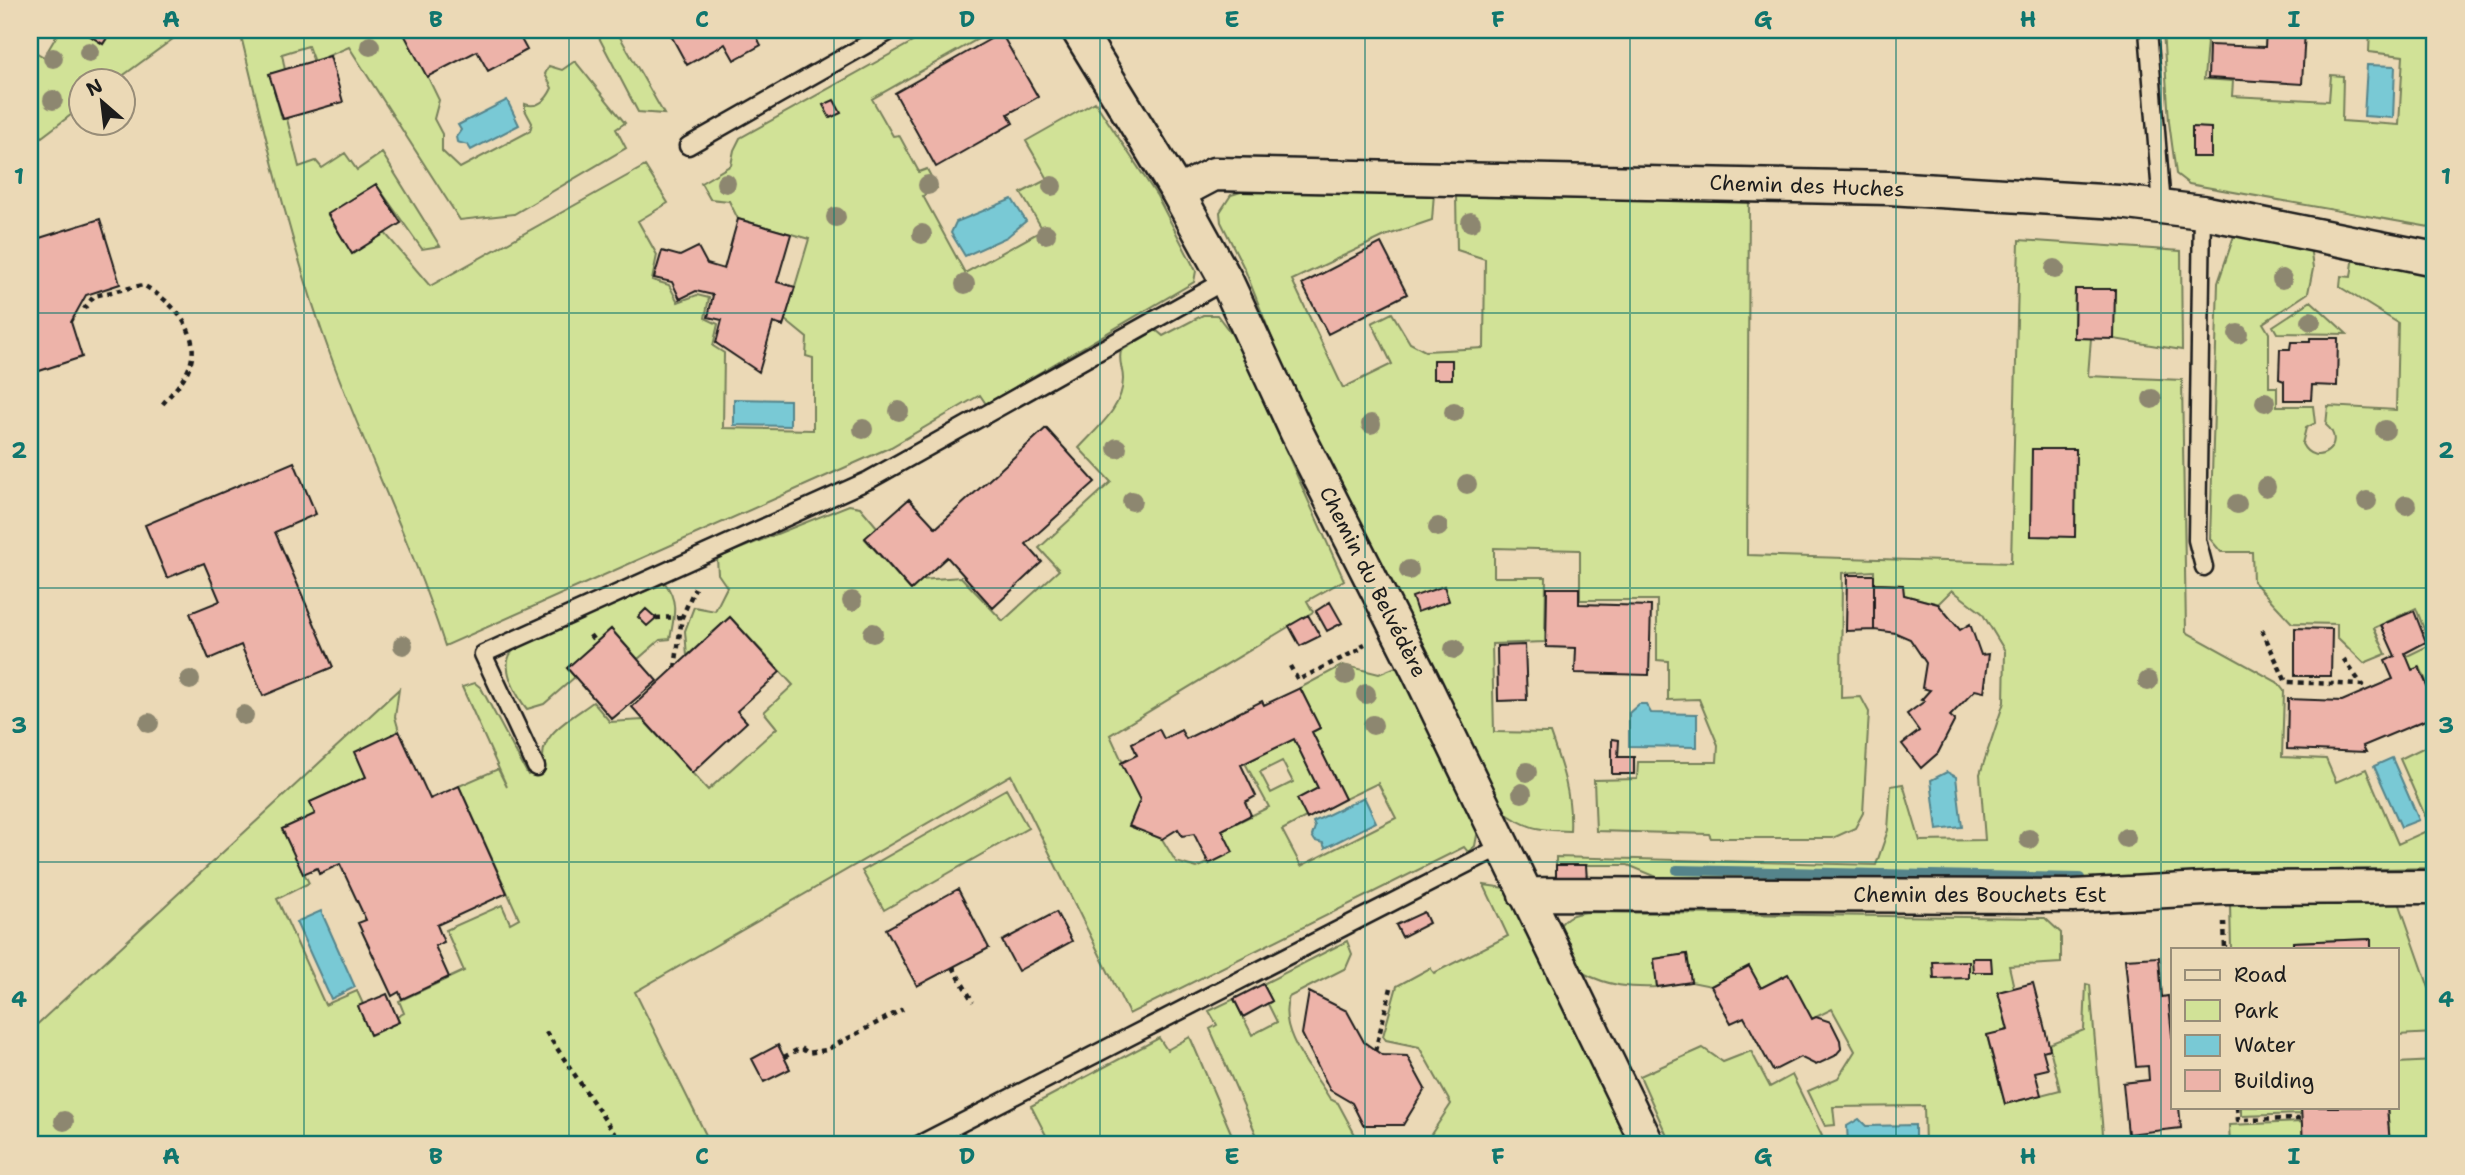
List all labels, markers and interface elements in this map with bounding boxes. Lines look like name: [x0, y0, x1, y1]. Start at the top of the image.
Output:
text: A: [162, 4, 180, 34]
text: B: [429, 4, 443, 34]
text: C: [695, 4, 709, 34]
text: D: [959, 4, 975, 34]
text: E: [1224, 4, 1240, 34]
text: F: [1491, 4, 1505, 34]
text: G: [1754, 4, 1773, 34]
text: H: [2020, 4, 2036, 34]
text: I: [2288, 4, 2301, 34]
north arrow: [66, 66, 136, 136]
text: N: [82, 73, 107, 102]
text: 1: [14, 161, 24, 191]
text: 1: [2441, 161, 2451, 191]
street label: Chemin des Huches: [1709, 169, 1905, 203]
text: 2: [11, 435, 27, 465]
text: 2: [2438, 435, 2454, 465]
street label: Chemin du Belvédère: [1313, 482, 1433, 682]
text: 3: [11, 710, 27, 740]
text: 3: [2438, 710, 2454, 740]
street label: Chemin des Bouchets Est: [1853, 881, 2107, 909]
legend: [2171, 948, 2398, 1108]
text: Road: [2234, 961, 2287, 989]
text: 4: [11, 984, 27, 1014]
text: 4: [2438, 984, 2454, 1014]
text: Park: [2234, 997, 2279, 1025]
text: Water: [2234, 1031, 2296, 1059]
text: Building: [2234, 1067, 2314, 1095]
text: A: [162, 1141, 180, 1171]
text: B: [429, 1141, 443, 1171]
text: C: [695, 1141, 709, 1171]
text: D: [959, 1141, 975, 1171]
text: E: [1224, 1141, 1240, 1171]
text: F: [1491, 1141, 1505, 1171]
text: G: [1754, 1141, 1773, 1171]
text: H: [2020, 1141, 2036, 1171]
text: I: [2288, 1141, 2301, 1171]

